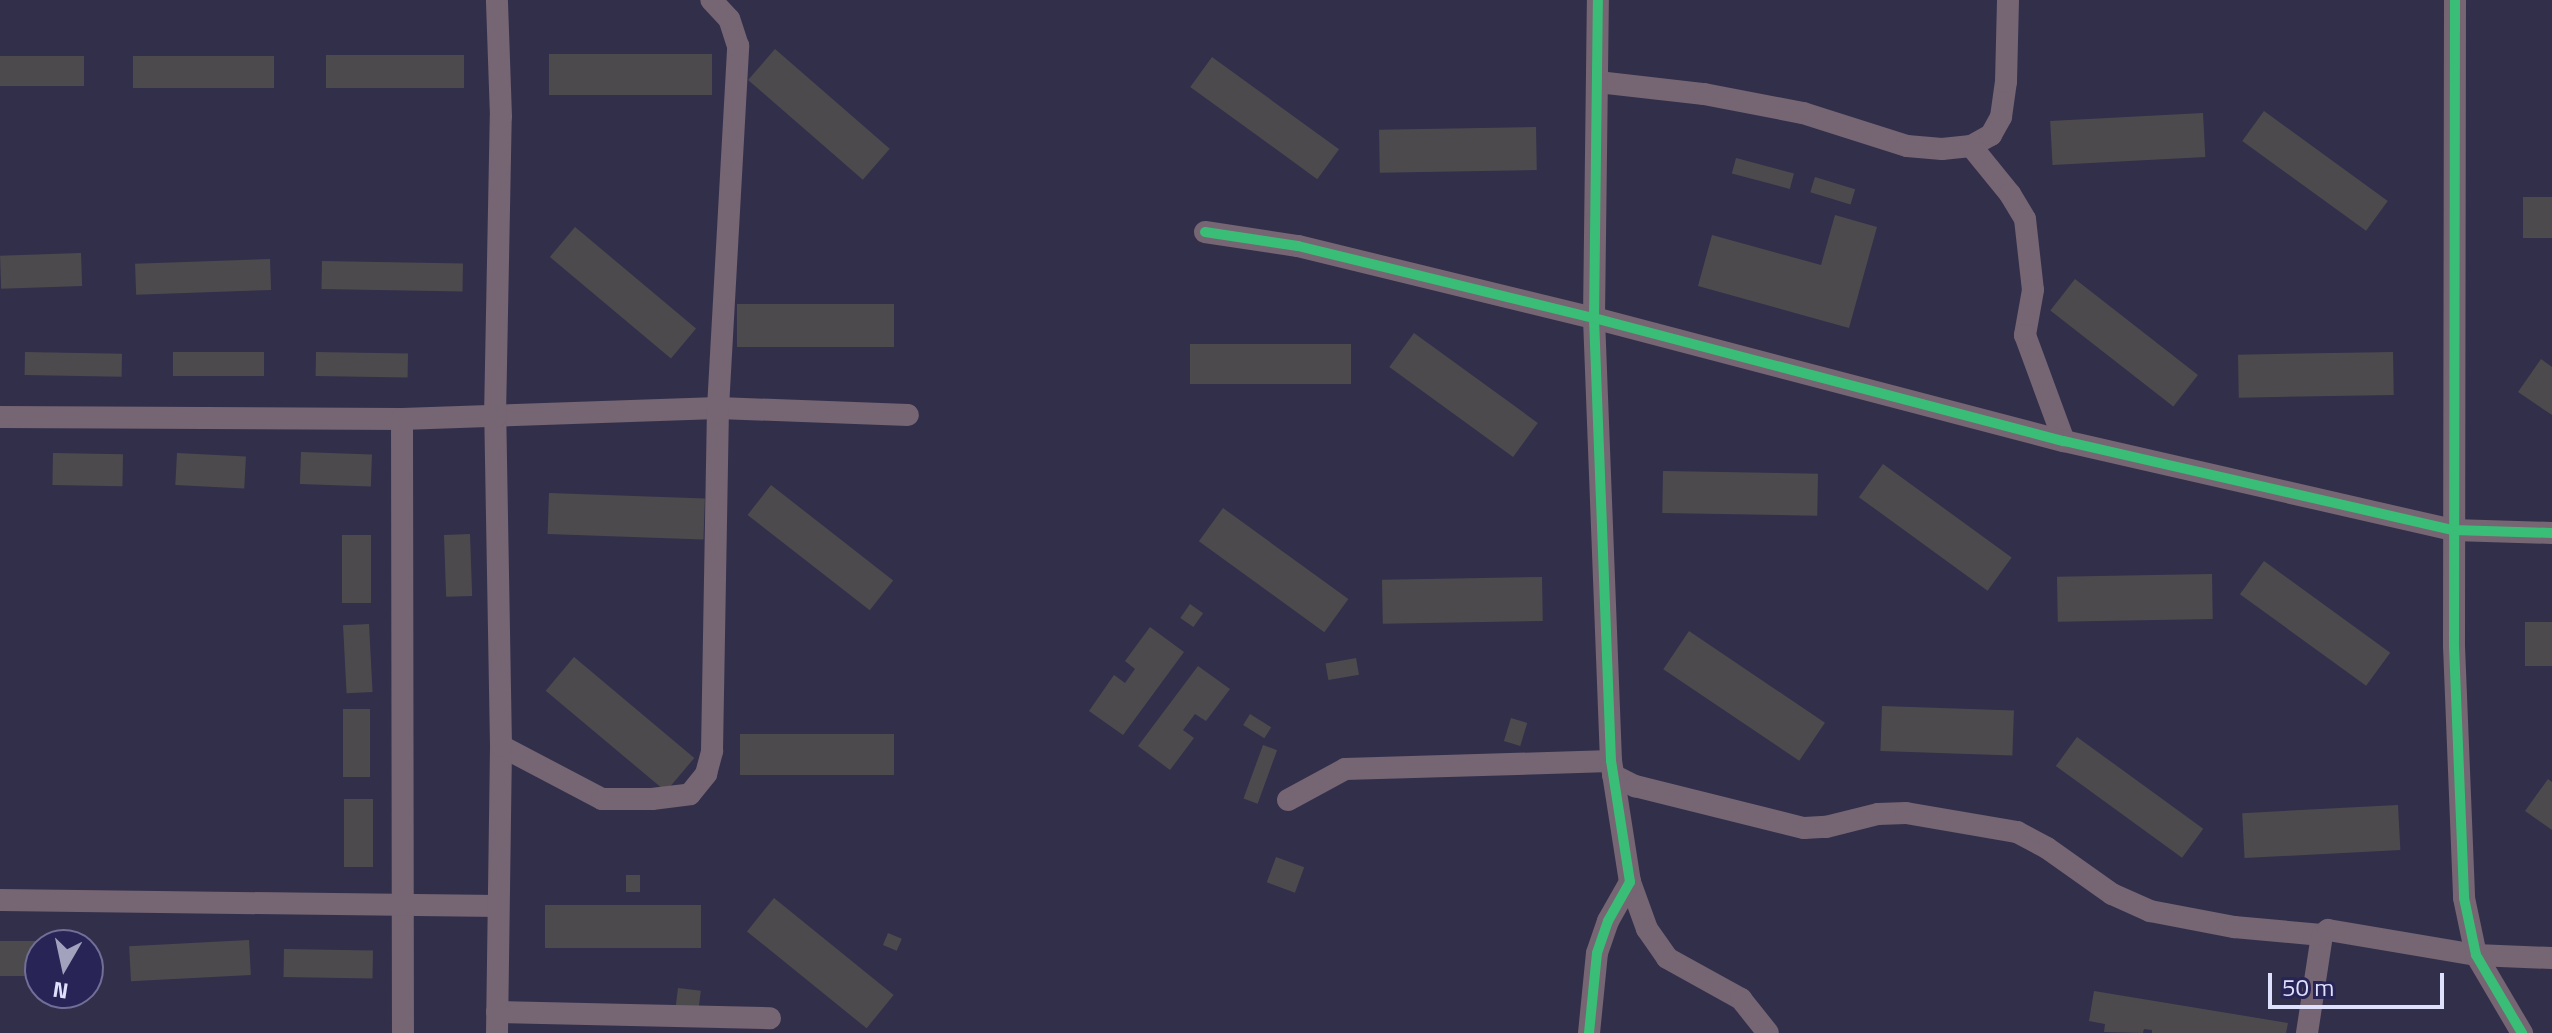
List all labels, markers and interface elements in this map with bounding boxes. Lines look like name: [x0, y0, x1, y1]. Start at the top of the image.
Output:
north arrow: [24, 929, 104, 1009]
scale bar: [2272, 957, 2448, 1007]
text: 50 m: [2282, 969, 2334, 1005]
text: N: [50, 973, 71, 1009]

